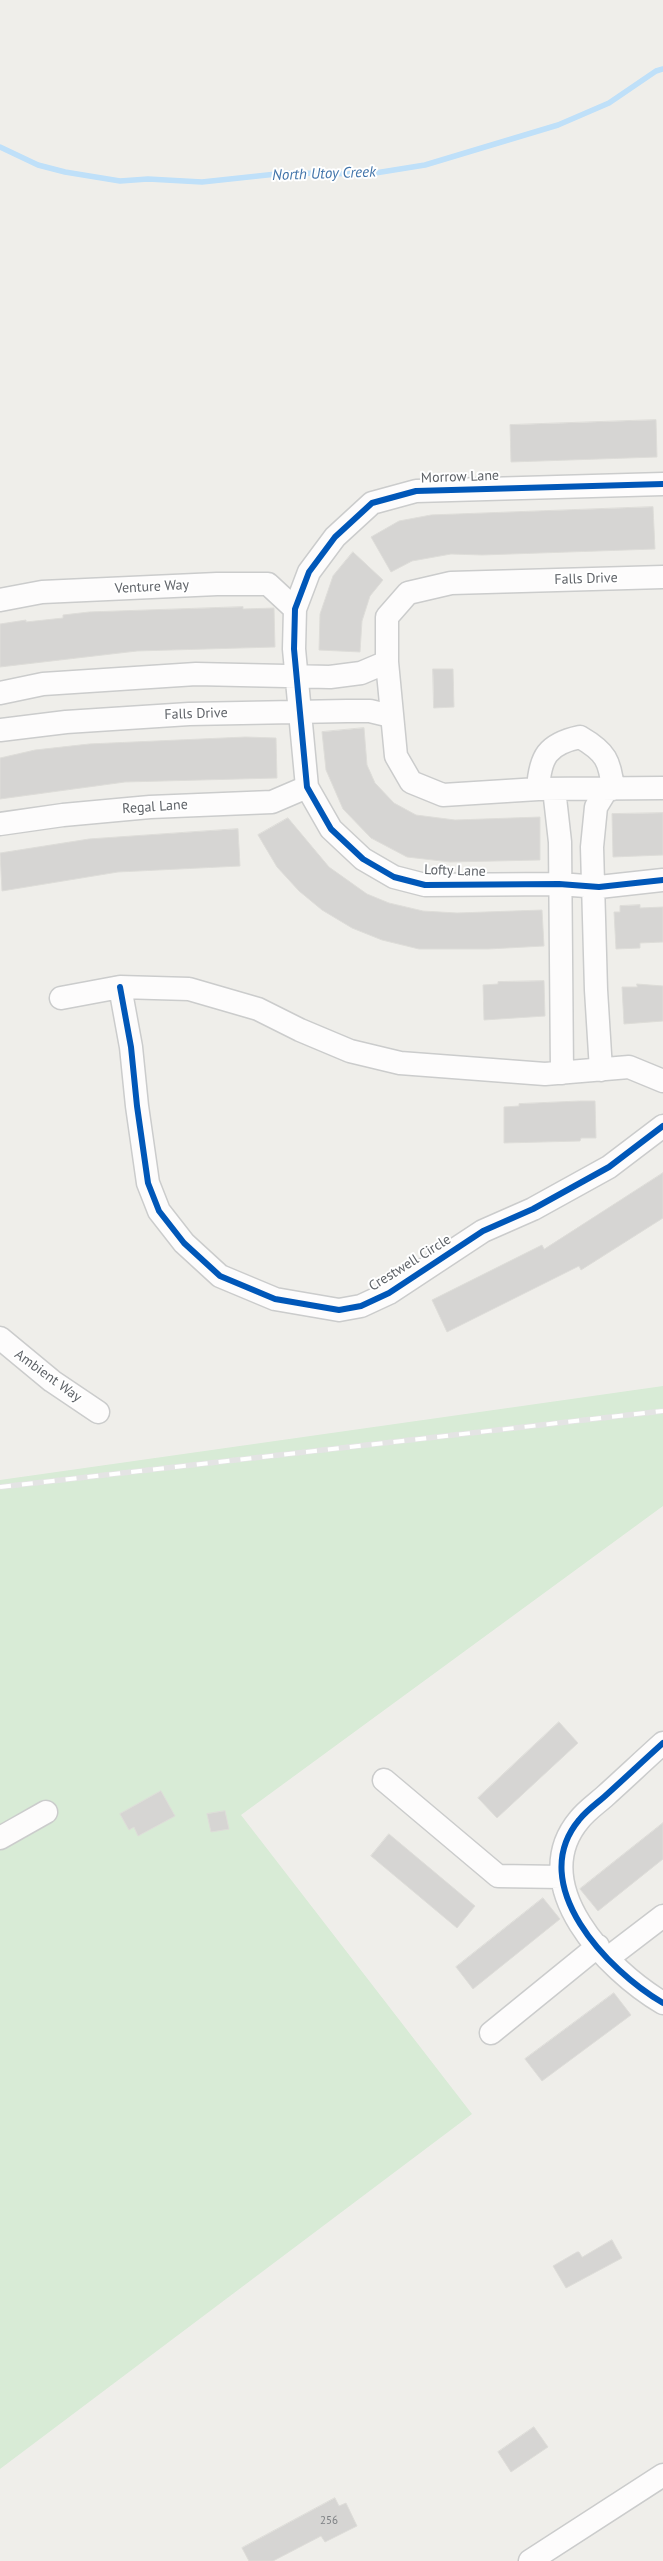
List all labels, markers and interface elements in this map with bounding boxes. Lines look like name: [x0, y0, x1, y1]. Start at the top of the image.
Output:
water label: North Utoy Creek: [272, 163, 376, 185]
street label: Morrow Lane: [421, 467, 499, 487]
street label: Falls Drive: [554, 569, 618, 589]
street label: Venture Way: [114, 577, 190, 597]
street label: Falls Drive: [164, 704, 228, 724]
street label: Regal Lane: [122, 796, 188, 818]
street label: Lofty Lane: [424, 862, 486, 880]
street label: Crestwell Circle: [366, 1231, 454, 1295]
street label: Ambient Way: [11, 1346, 85, 1406]
house number: 256: [320, 2514, 338, 2528]

